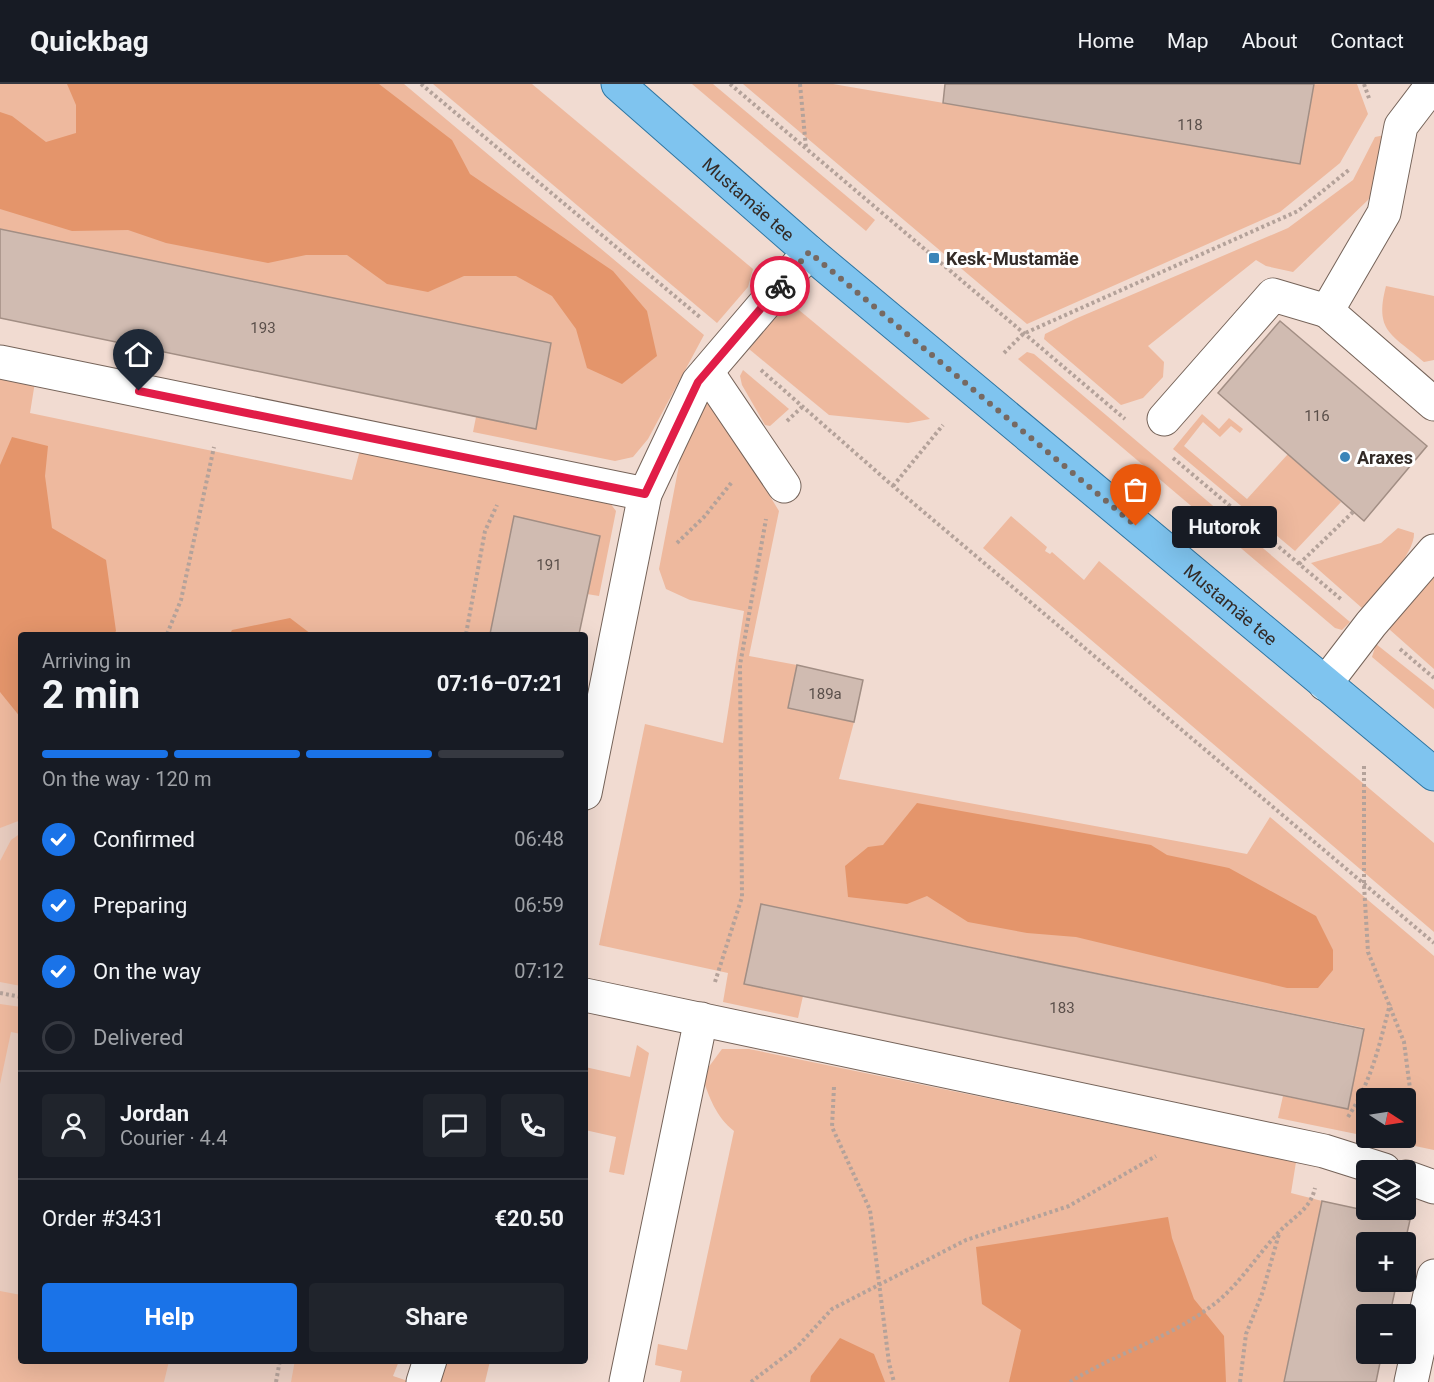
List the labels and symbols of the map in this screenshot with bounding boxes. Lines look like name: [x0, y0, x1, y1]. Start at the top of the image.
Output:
house number: 118: [1177, 116, 1203, 134]
street label: Mustamäe tee: [698, 153, 799, 245]
place label: Kesk-Mustamäe: [946, 248, 1079, 269]
marker: Kesk-Mustamäe: [927, 251, 941, 265]
courier: [750, 256, 810, 316]
house number: 193: [250, 319, 276, 337]
pin: [113, 329, 164, 391]
house number: 116: [1304, 407, 1330, 425]
place label: Araxes: [1357, 447, 1413, 468]
marker: Araxes: [1338, 450, 1352, 464]
pin: [1110, 464, 1161, 526]
callout: Hutorok: [1172, 505, 1277, 547]
house number: 191: [536, 556, 562, 574]
street label: Mustamäe tee: [1180, 559, 1282, 649]
house number: 189a: [808, 685, 842, 703]
house number: 183: [1049, 999, 1075, 1017]
north arrow: [1356, 1088, 1416, 1148]

